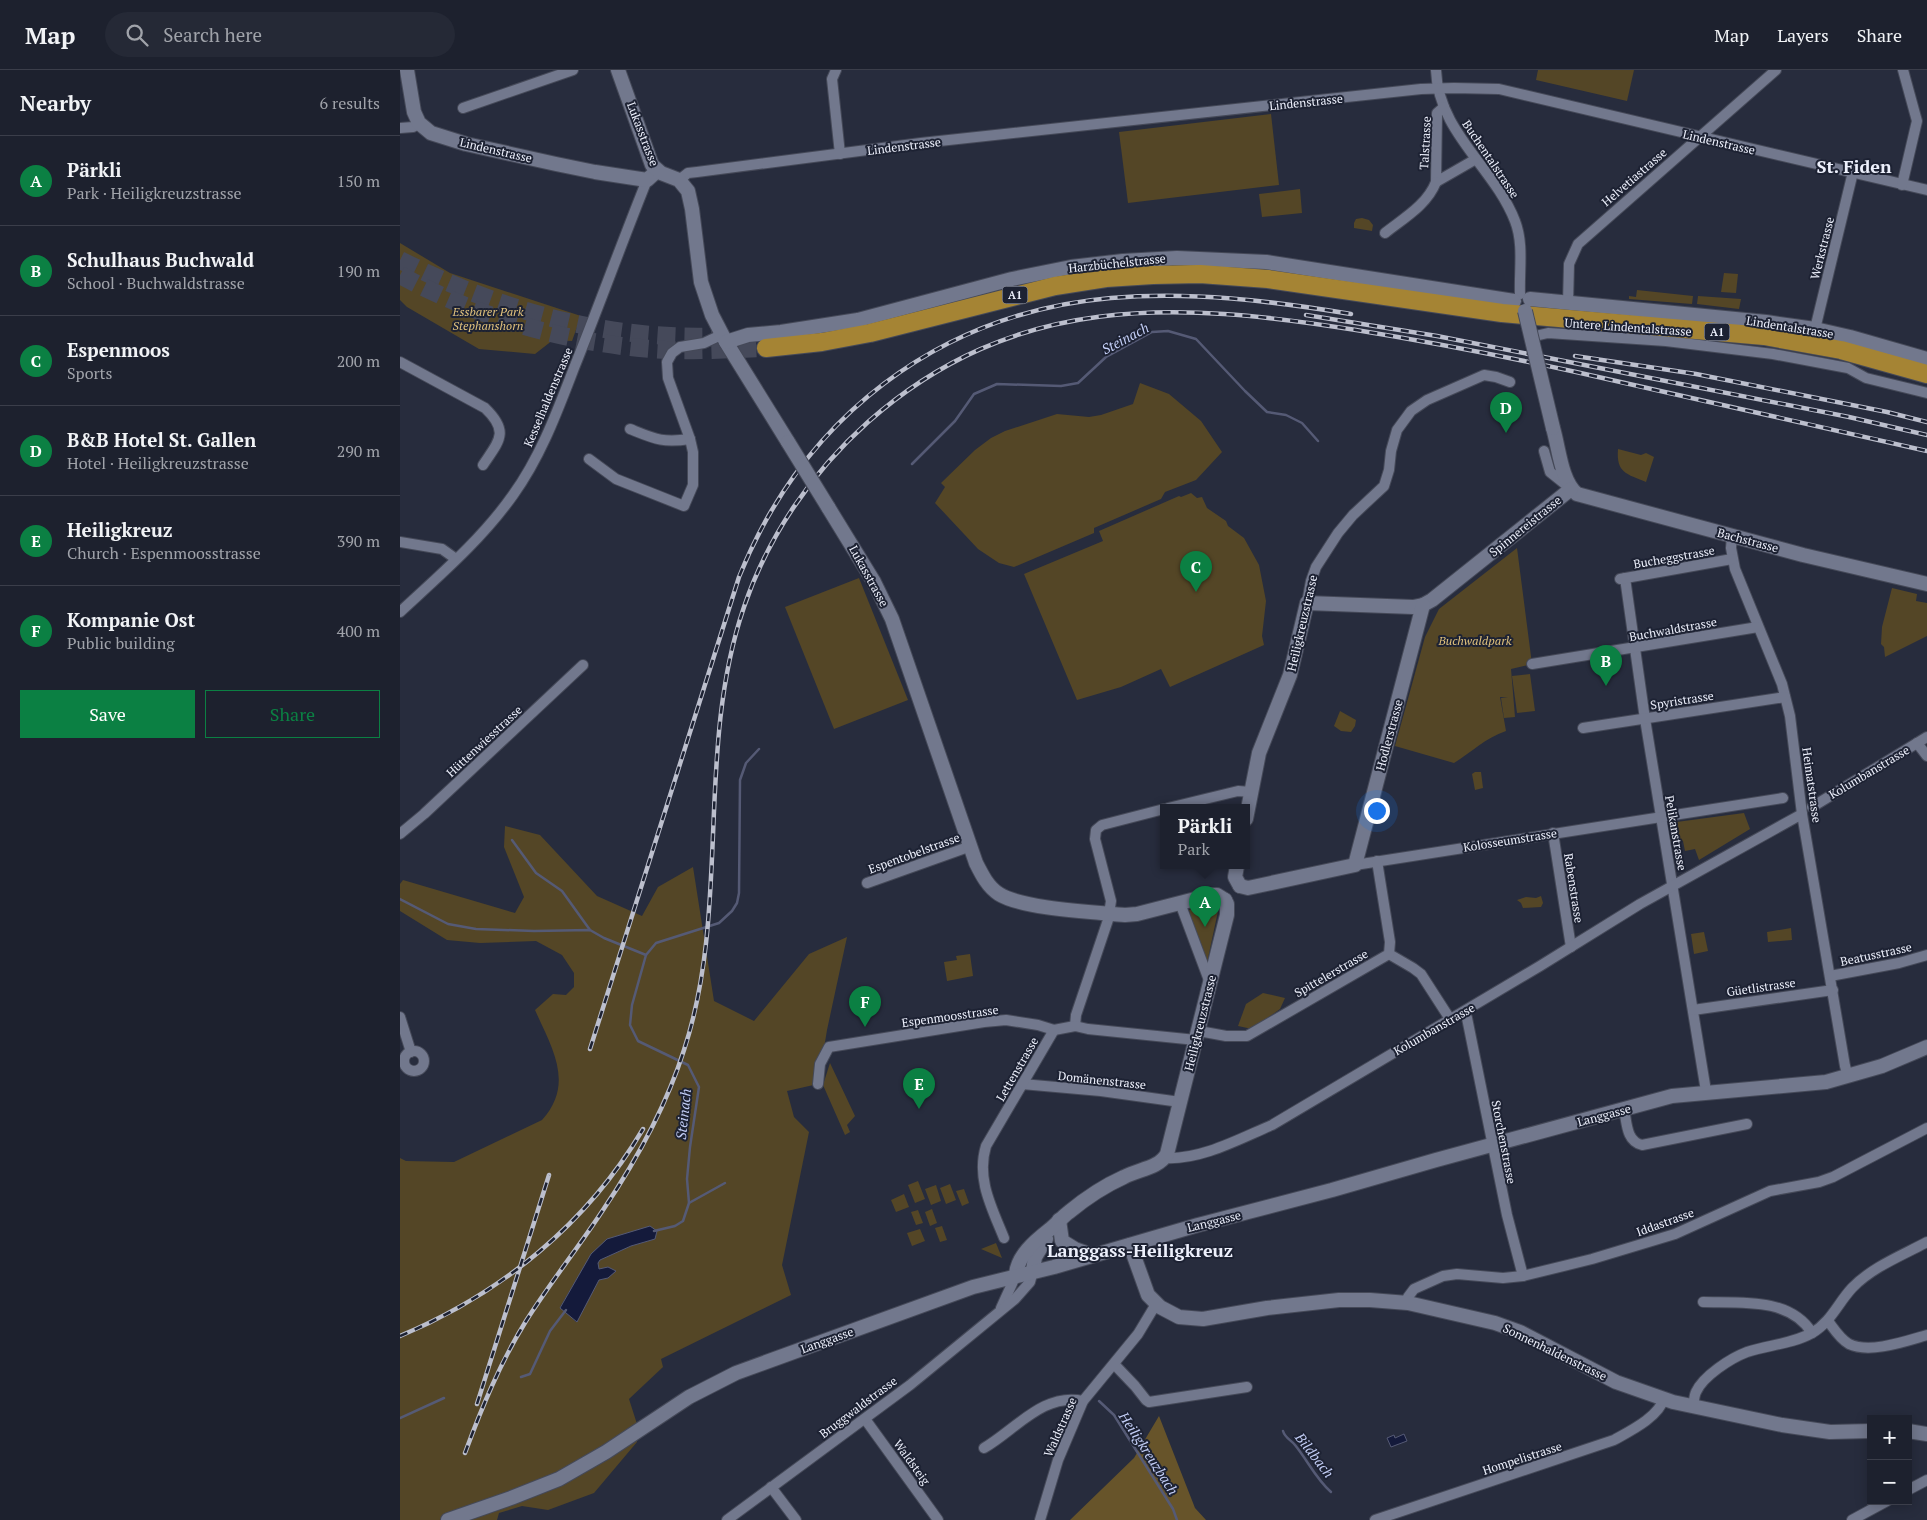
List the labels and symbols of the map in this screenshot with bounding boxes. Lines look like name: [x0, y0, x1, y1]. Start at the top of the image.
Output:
street label: Lindenstrasse: [1268, 91, 1344, 113]
street label: Lukasstrasse: [624, 100, 662, 168]
street label: Talstrasse: [1416, 116, 1434, 170]
street label: Buchentalstrasse: [1459, 117, 1523, 201]
street label: Lindenstrasse: [1681, 126, 1757, 158]
street label: Lindenstrasse: [458, 134, 534, 166]
street label: Lindenstrasse: [866, 134, 942, 158]
street label: Helvetiastrasse: [1598, 145, 1670, 209]
district label: St. Fiden: [1816, 154, 1892, 178]
street label: Werkstrasse: [1807, 215, 1837, 281]
street label: Harzbüchelstrasse: [1068, 250, 1166, 276]
road number: A1: [1002, 286, 1028, 304]
park label: Essbarer Park Stephanshorn: [452, 304, 524, 333]
street label: Lindentalstrasse: [1745, 313, 1835, 341]
street label: Untere Lindentalstrasse: [1564, 315, 1692, 339]
water label: Steinach: [1098, 318, 1152, 358]
road number: A1: [1704, 323, 1730, 340]
street label: Kesselhaldenstrasse: [520, 345, 576, 449]
pin: D: [1490, 392, 1522, 433]
street label: Spinnereistrasse: [1486, 492, 1564, 560]
street label: Bachstrasse: [1716, 525, 1780, 555]
street label: Bucheggstrasse: [1632, 542, 1716, 572]
street label: Lukasstrasse: [846, 543, 892, 609]
pin: C: [1180, 551, 1212, 592]
street label: Heiligkreuzstrasse: [1284, 573, 1320, 673]
street label: Buchwaldstrasse: [1628, 614, 1718, 644]
park label: Buchwaldpark: [1437, 633, 1512, 648]
pin: B: [1590, 645, 1622, 686]
street label: Spyristrasse: [1649, 688, 1715, 712]
street label: Hodlerstrasse: [1372, 698, 1406, 772]
street label: Hüttenwiesstrasse: [443, 702, 525, 780]
street label: Kolumbanstrasse: [1826, 742, 1912, 802]
street label: Heimatstrasse: [1799, 746, 1825, 824]
street label: Pelikanstrasse: [1662, 794, 1690, 872]
your location: [1364, 798, 1390, 824]
street label: Kolosseumstrasse: [1462, 825, 1558, 855]
street label: Espentobelstrasse: [866, 830, 962, 876]
street label: Rabenstrasse: [1561, 852, 1587, 924]
pin: A: [1189, 886, 1221, 927]
street label: Beatusstrasse: [1839, 939, 1913, 969]
street label: Spittelerstrasse: [1291, 946, 1371, 1000]
street label: Heiligkreuzstrasse: [1181, 974, 1219, 1072]
street label: Güetlistrasse: [1725, 975, 1797, 999]
pin: F: [849, 986, 881, 1027]
street label: Kolumbanstrasse: [1391, 1000, 1477, 1058]
street label: Espenmoosstrasse: [901, 1002, 999, 1030]
street label: Lettenstrasse: [993, 1034, 1041, 1104]
pin: E: [903, 1068, 935, 1109]
street label: Domänenstrasse: [1057, 1068, 1147, 1092]
water label: Steinach: [671, 1088, 695, 1140]
street label: Storchenstrasse: [1489, 1099, 1519, 1185]
street label: Langgasse: [1576, 1101, 1632, 1129]
street label: Iddastrasse: [1634, 1205, 1696, 1239]
street label: Langgasse: [1186, 1207, 1242, 1235]
district label: Langgass-Heiligkreuz: [1047, 1238, 1233, 1262]
street label: Sonnenhaldenstrasse: [1501, 1320, 1609, 1384]
street label: Langgasse: [799, 1324, 855, 1356]
street label: Bruggwaldstrasse: [816, 1373, 900, 1441]
street label: Waldstrasse: [1040, 1395, 1080, 1459]
water label: Heiligkreuzbach: [1114, 1407, 1183, 1498]
water label: Bildbach: [1291, 1428, 1339, 1481]
street label: Waldsteig: [891, 1436, 934, 1488]
street label: Hompelistrasse: [1480, 1438, 1564, 1478]

